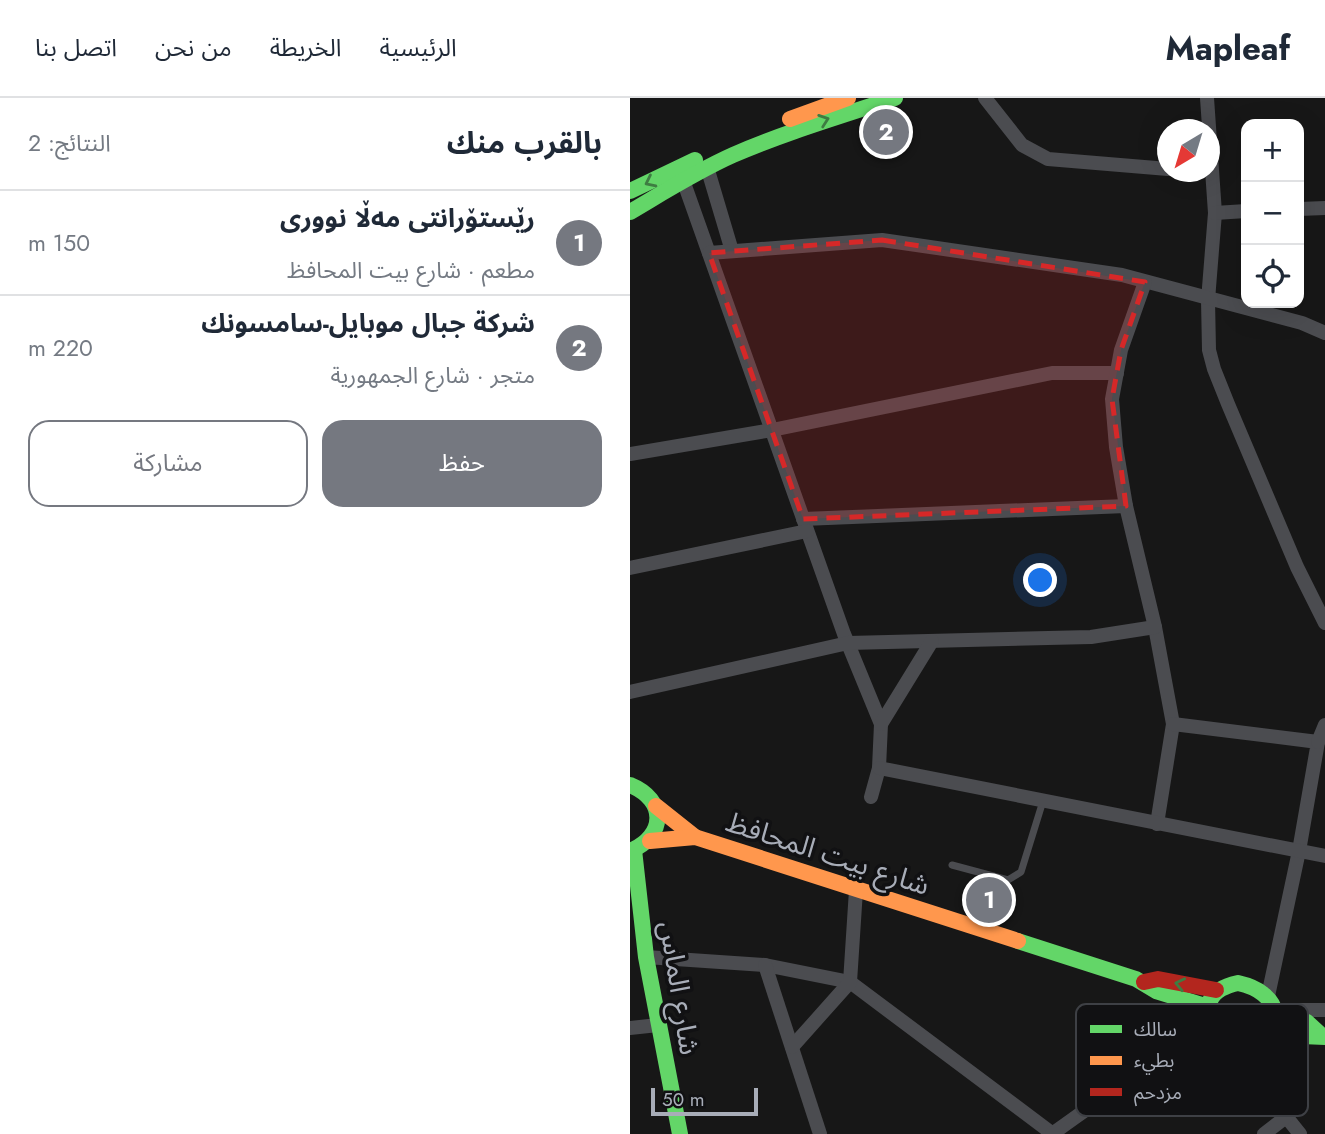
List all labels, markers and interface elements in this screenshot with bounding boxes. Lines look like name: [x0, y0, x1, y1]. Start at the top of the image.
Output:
text: Mapleaf: [1165, 25, 1290, 72]
text: اتصل بنا: [35, 30, 117, 65]
text: من نحن: [155, 30, 232, 65]
text: الخريطة: [270, 30, 342, 65]
text: الرئيسية: [380, 30, 457, 65]
pin: 2: [863, 106, 909, 158]
one-way arrow: [818, 114, 830, 128]
north arrow: [1157, 119, 1220, 182]
map controls: [1241, 119, 1304, 308]
button: +: [1241, 119, 1304, 182]
text: بالقرب منك: [447, 121, 602, 164]
text: النتائج: 2: [28, 126, 111, 160]
one-way arrow: [645, 173, 657, 187]
button: −: [1241, 182, 1304, 245]
text: رێستۆرانتی مەڵا نووری: [280, 199, 535, 237]
text: 150 m: [28, 226, 90, 260]
text: 1: [573, 226, 585, 260]
button: locate: [1241, 245, 1304, 308]
text: مطعم · شارع بيت المحافظ: [287, 253, 535, 287]
text: شركة جبال موبايل-سامسونك: [201, 304, 535, 342]
text: 220 m: [28, 331, 93, 365]
text: 2: [571, 331, 587, 365]
text: متجر · شارع الجمهورية: [330, 358, 535, 392]
button: مشاركة: [28, 420, 308, 507]
button: حفظ: [322, 420, 602, 507]
your location: [1023, 563, 1057, 597]
street label: شارع بيت المحافظ: [721, 801, 935, 906]
pin: 1: [966, 874, 1012, 926]
street label: شارع الماس: [649, 918, 710, 1058]
one-way arrow: [1174, 977, 1186, 992]
legend: [1076, 1004, 1308, 1116]
text: سالك: [1134, 1016, 1177, 1043]
text: بطيء: [1134, 1047, 1174, 1075]
text: مزدحم: [1134, 1079, 1182, 1107]
scale bar: [651, 1085, 758, 1117]
text: 50 m: [662, 1086, 705, 1113]

